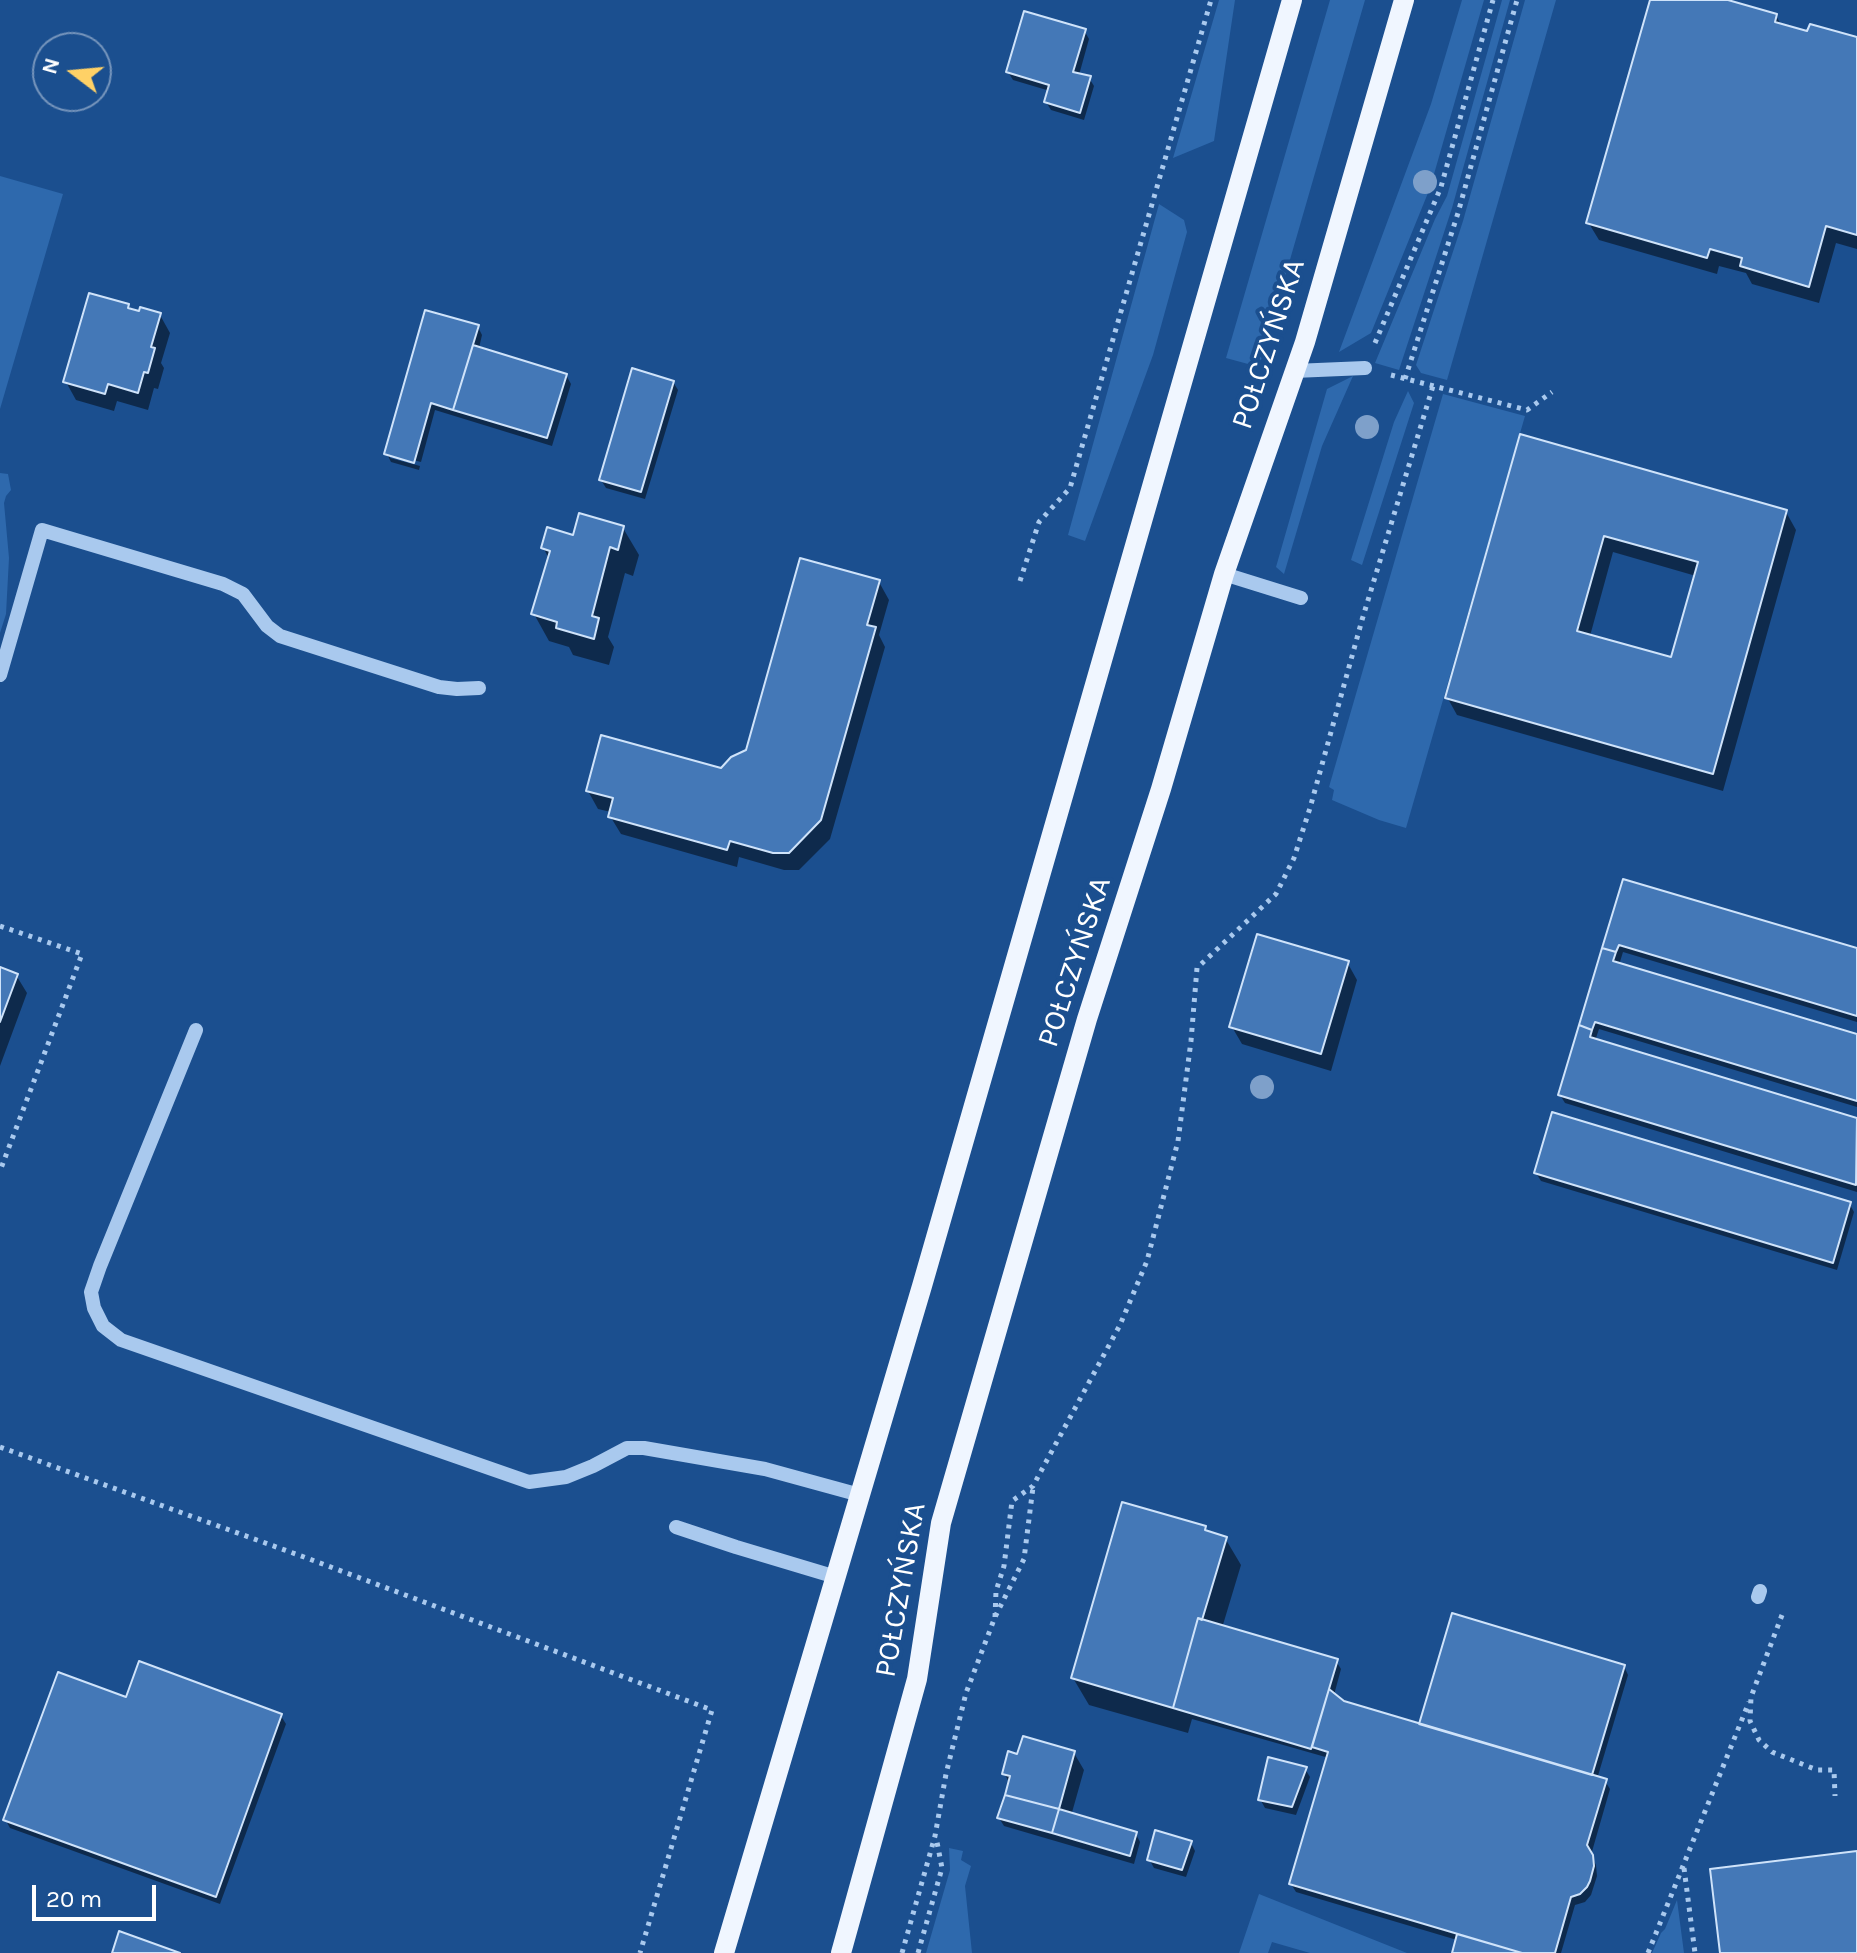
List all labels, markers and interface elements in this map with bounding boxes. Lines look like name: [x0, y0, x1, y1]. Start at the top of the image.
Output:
north arrow: [32, 32, 112, 112]
text: N: [36, 55, 66, 77]
street label: POŁCZYŃSKA: [1225, 254, 1313, 434]
street label: POŁCZYŃSKA: [1031, 872, 1119, 1052]
street label: POŁCZYŃSKA: [868, 1500, 934, 1680]
scale bar: [36, 1869, 160, 1919]
text: 20 m: [46, 1885, 102, 1913]

